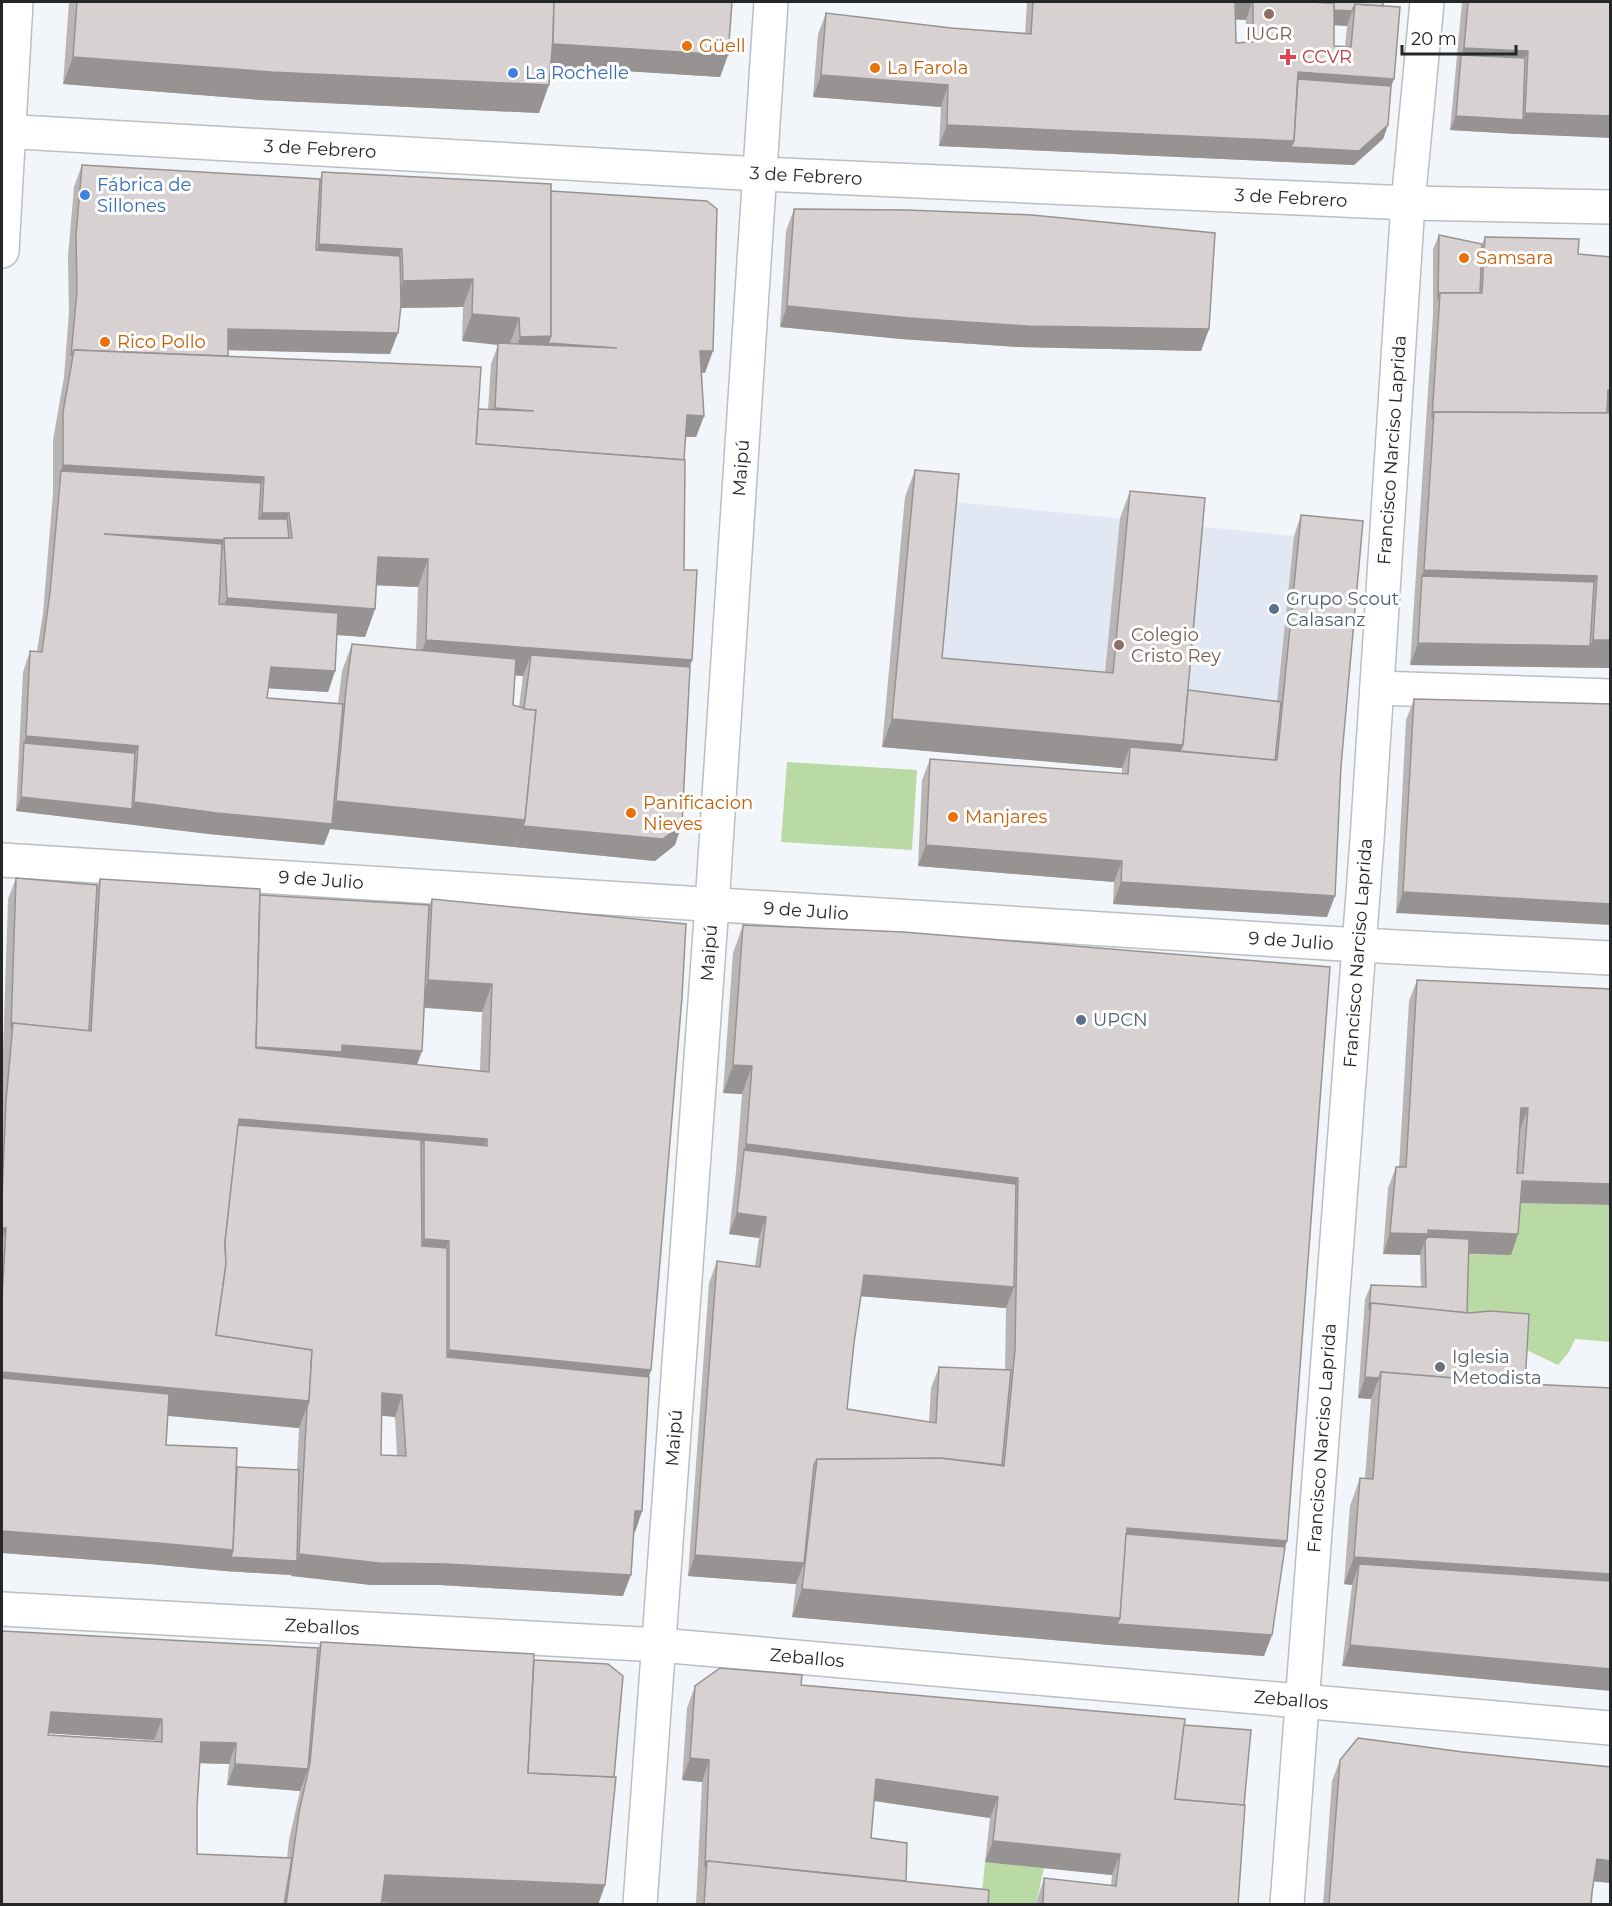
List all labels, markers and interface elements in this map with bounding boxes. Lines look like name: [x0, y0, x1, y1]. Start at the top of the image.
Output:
marker: IUGR: [1262, 7, 1276, 21]
scale bar: [1402, 18, 1516, 56]
place label: IUGR: [1246, 23, 1292, 45]
text: 20 m: [1411, 28, 1457, 50]
place label: Güell: [699, 35, 746, 57]
marker: Güell: [680, 39, 694, 53]
place label: CCVR: [1302, 46, 1352, 68]
marker: CCVR: [1279, 48, 1297, 66]
place label: La Farola: [887, 57, 968, 79]
marker: La Farola: [868, 61, 882, 75]
place label: La Rochelle: [525, 62, 629, 84]
marker: La Rochelle: [506, 66, 520, 80]
street label: 3 de Febrero: [263, 135, 377, 163]
street label: 3 de Febrero: [749, 162, 863, 190]
place label: Fábrica de Sillones: [97, 174, 191, 217]
street label: 3 de Febrero: [1234, 184, 1348, 212]
marker: Fábrica de Sillones: [78, 188, 92, 202]
place label: Samsara: [1476, 247, 1553, 269]
marker: Samsara: [1457, 251, 1471, 265]
place label: Rico Pollo: [117, 331, 206, 353]
street label: Francisco Narciso Laprida: [1373, 334, 1411, 566]
marker: Rico Pollo: [98, 335, 112, 349]
street label: Maipú: [728, 439, 754, 497]
place label: Grupo Scout Calasanz: [1286, 588, 1399, 631]
marker: Grupo Scout Calasanz: [1267, 602, 1281, 616]
place label: Colegio Cristo Rey: [1131, 624, 1221, 667]
marker: Colegio Cristo Rey: [1112, 638, 1126, 652]
place label: Panificacion Nieves: [643, 792, 753, 835]
marker: Panificacion Nieves: [624, 806, 638, 820]
place label: Manjares: [965, 806, 1047, 828]
marker: Manjares: [946, 810, 960, 824]
street label: Francisco Narciso Laprida: [1339, 837, 1377, 1069]
street label: 9 de Julio: [278, 866, 364, 894]
street label: 9 de Julio: [763, 897, 849, 925]
street label: Maipú: [696, 924, 722, 982]
street label: 9 de Julio: [1248, 927, 1334, 955]
place label: UPCN: [1093, 1009, 1148, 1031]
marker: UPCN: [1074, 1013, 1088, 1027]
street label: Francisco Narciso Laprida: [1303, 1322, 1341, 1554]
place label: Iglesia Metodista: [1452, 1346, 1542, 1389]
marker: Iglesia Metodista: [1433, 1360, 1447, 1374]
street label: Maipú: [661, 1409, 687, 1467]
street label: Zeballos: [284, 1614, 360, 1640]
street label: Zeballos: [769, 1644, 845, 1672]
street label: Zeballos: [1253, 1686, 1329, 1714]

